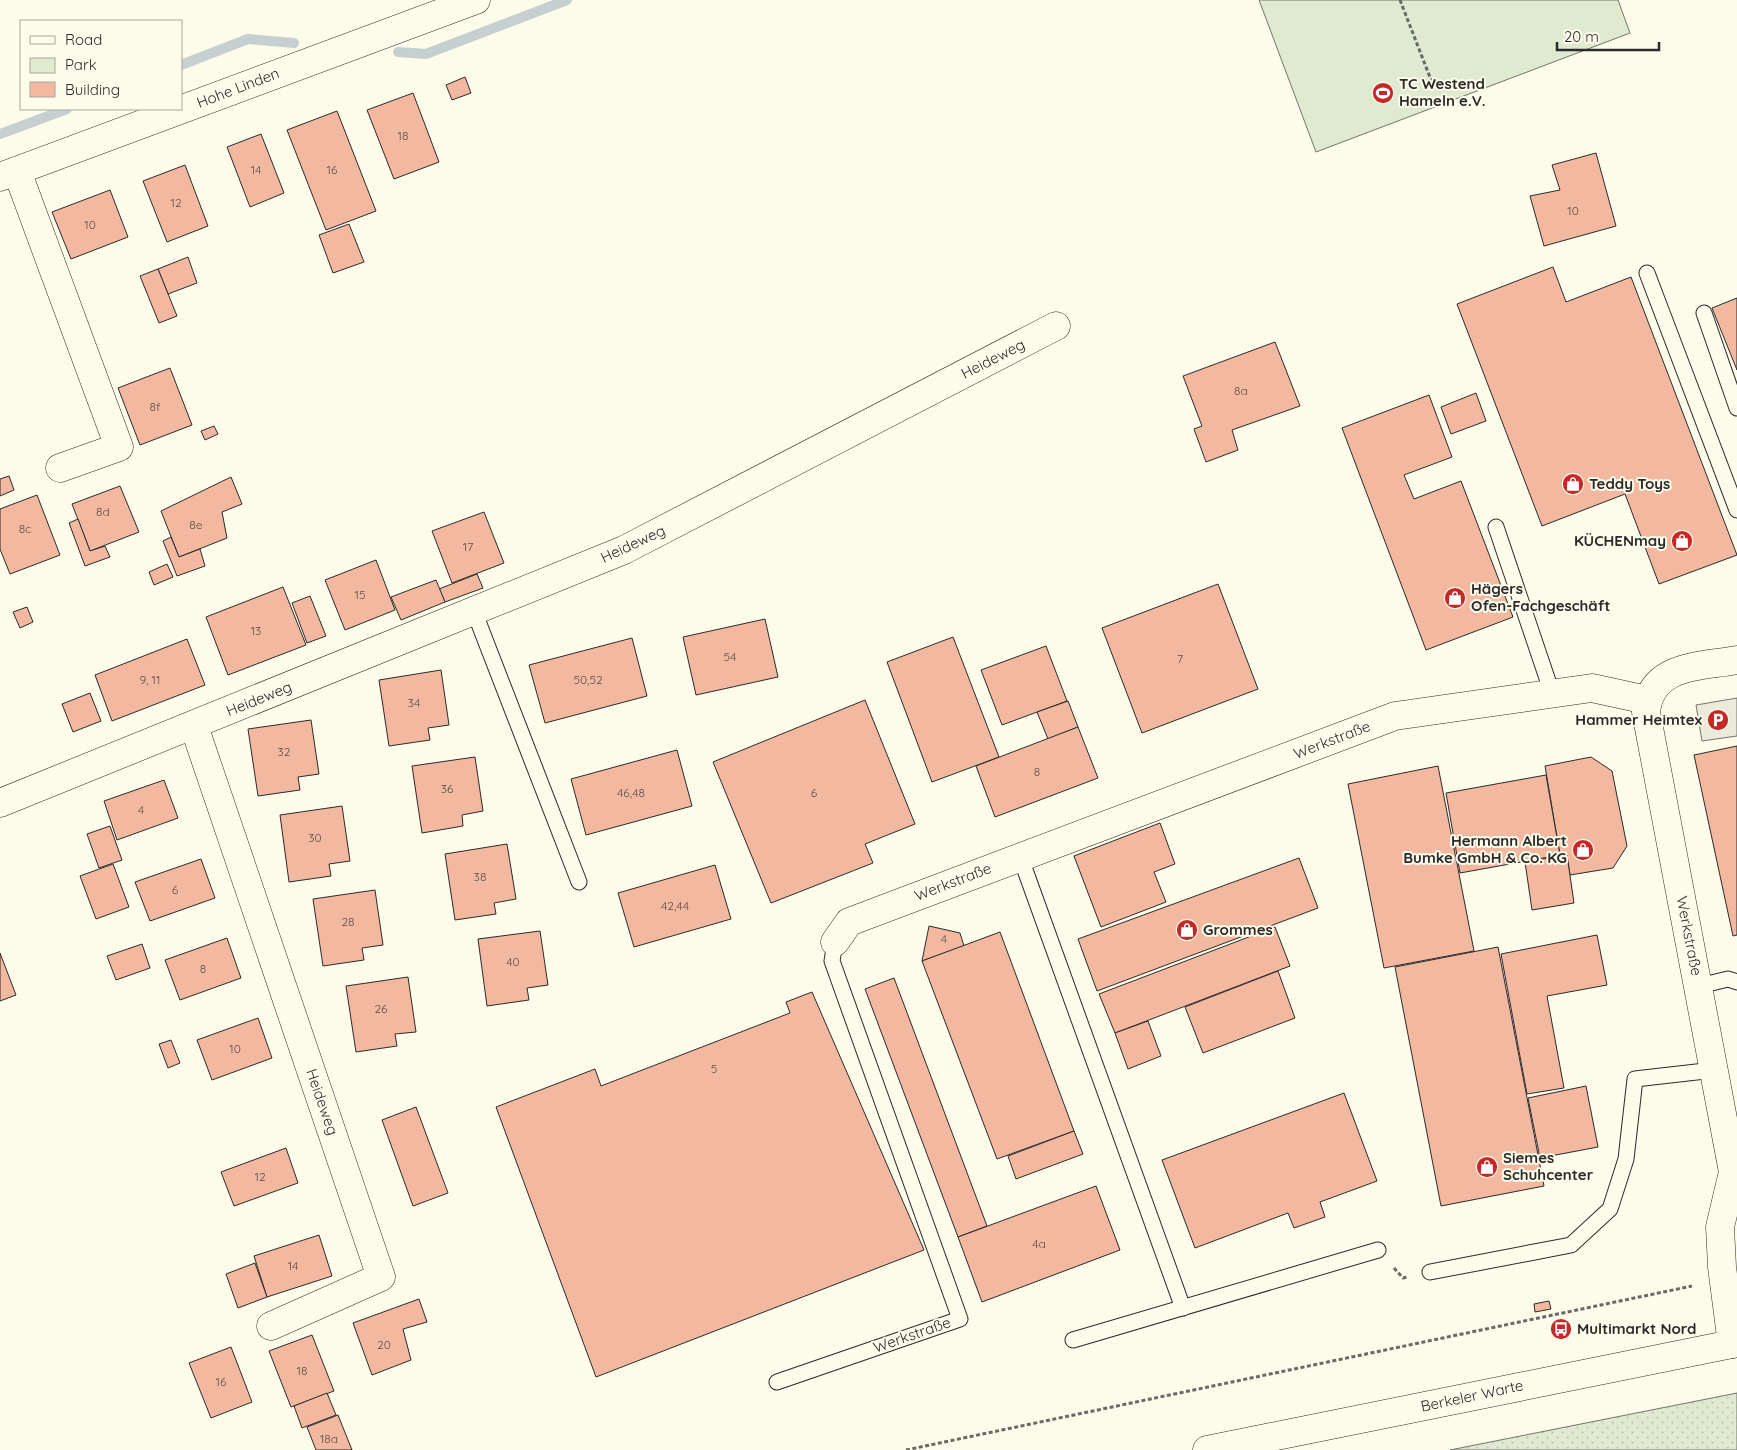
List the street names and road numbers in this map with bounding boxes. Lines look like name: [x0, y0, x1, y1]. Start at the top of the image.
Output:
street label: Hohe Linden: [194, 63, 282, 112]
street label: Heideweg: [958, 334, 1028, 383]
street label: Heideweg: [597, 520, 668, 567]
street label: Heideweg: [223, 677, 294, 720]
street label: Werkstraße: [1291, 716, 1373, 763]
street label: Werkstraße: [912, 858, 994, 905]
street label: Werkstraße: [1672, 894, 1707, 977]
street label: Heideweg: [302, 1066, 343, 1138]
street label: Werkstraße: [871, 1312, 953, 1357]
street label: Berkeler Warte: [1419, 1375, 1525, 1416]

